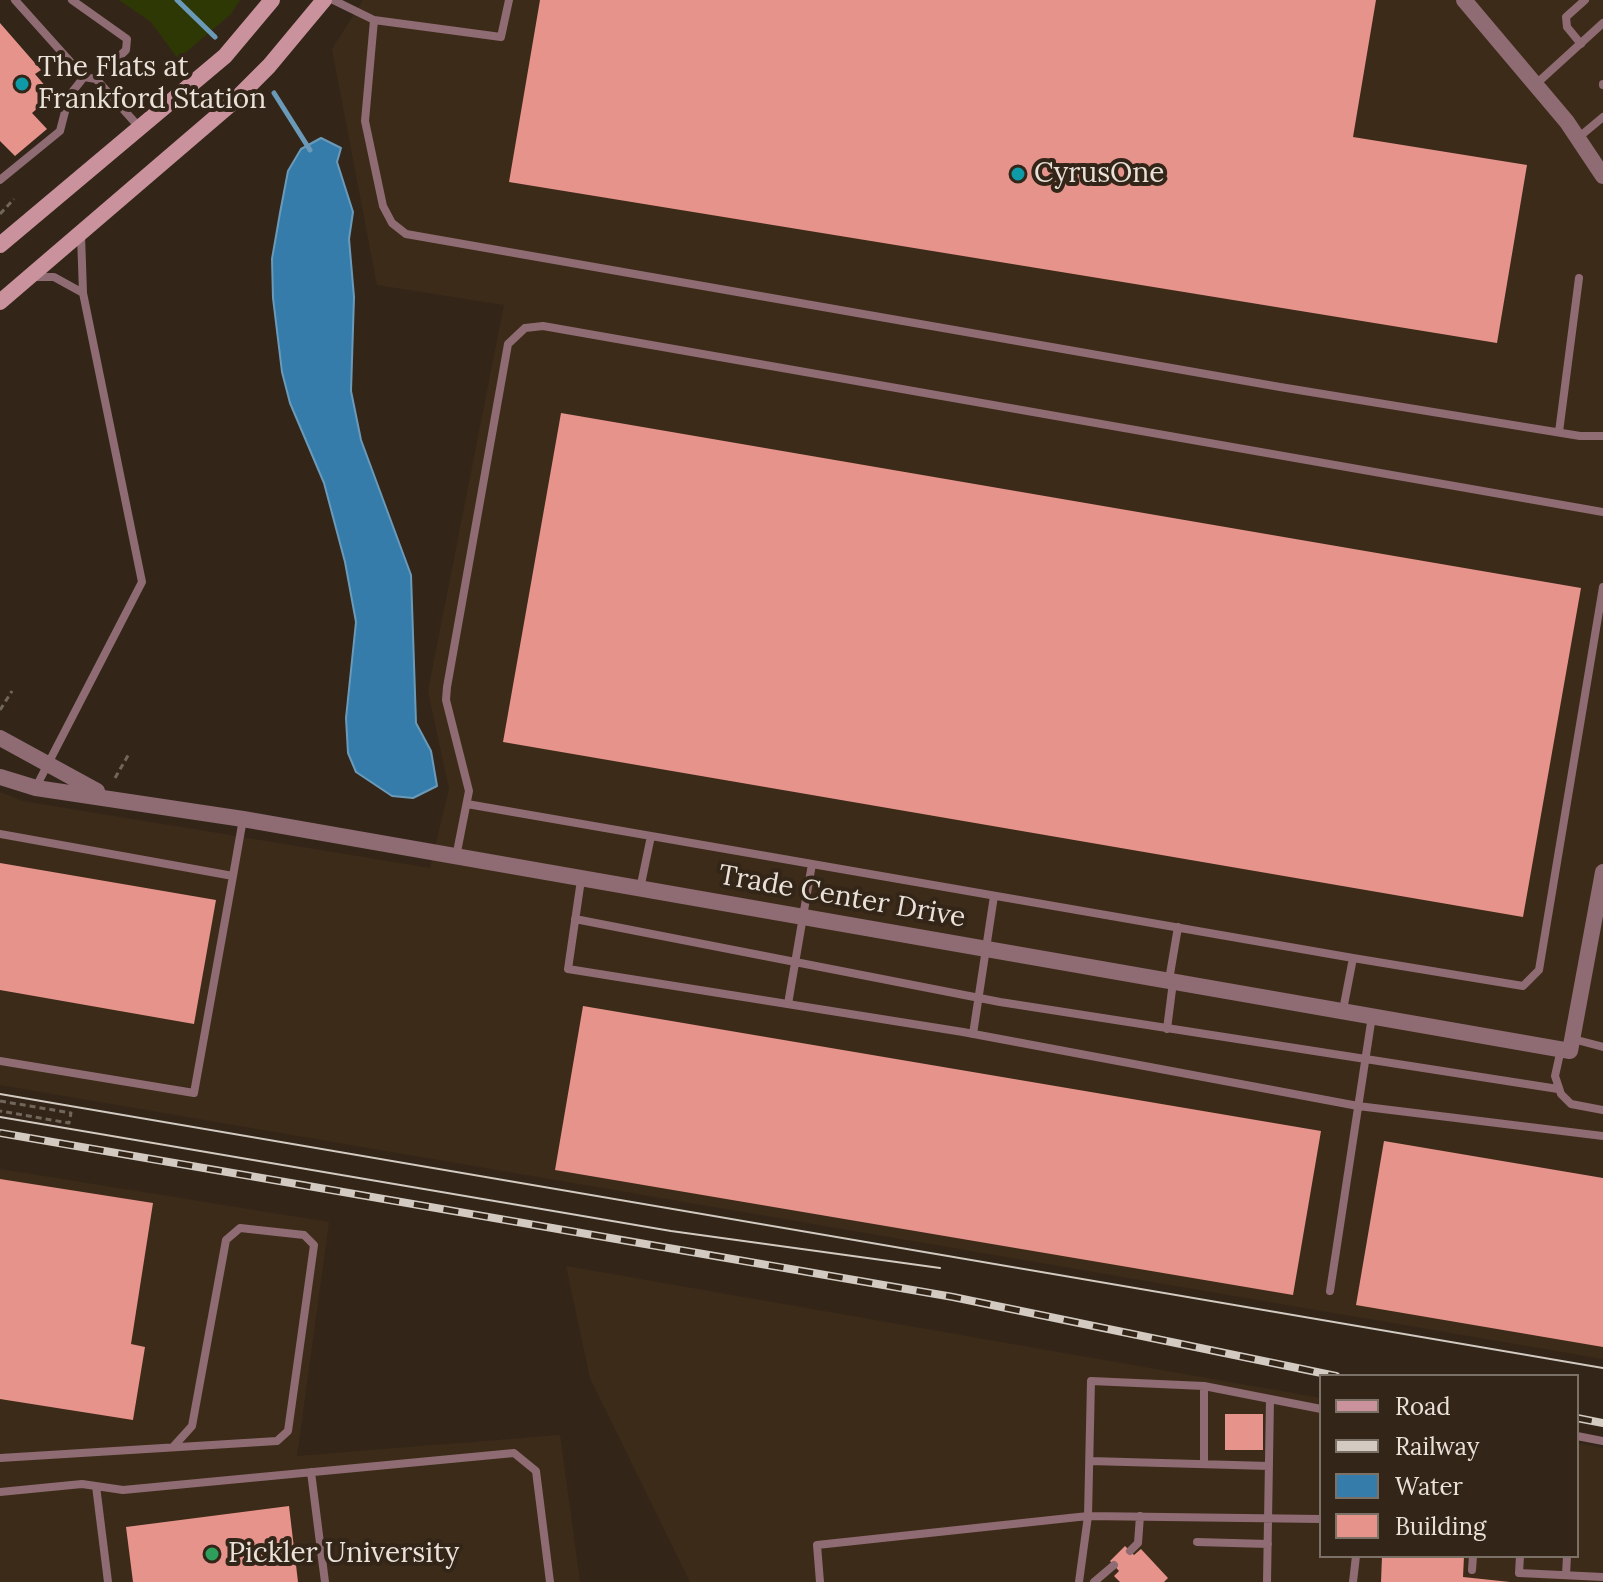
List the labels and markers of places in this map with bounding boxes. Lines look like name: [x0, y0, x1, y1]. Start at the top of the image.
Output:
place label: The Flats at Frankford Station: [38, 51, 266, 117]
marker: The Flats at Frankford Station: [13, 75, 31, 93]
place label: CyrusOne: [1034, 157, 1164, 191]
marker: CyrusOne: [1009, 165, 1027, 183]
place label: Pickler University: [228, 1537, 459, 1571]
marker: Pickler University: [203, 1545, 221, 1563]

